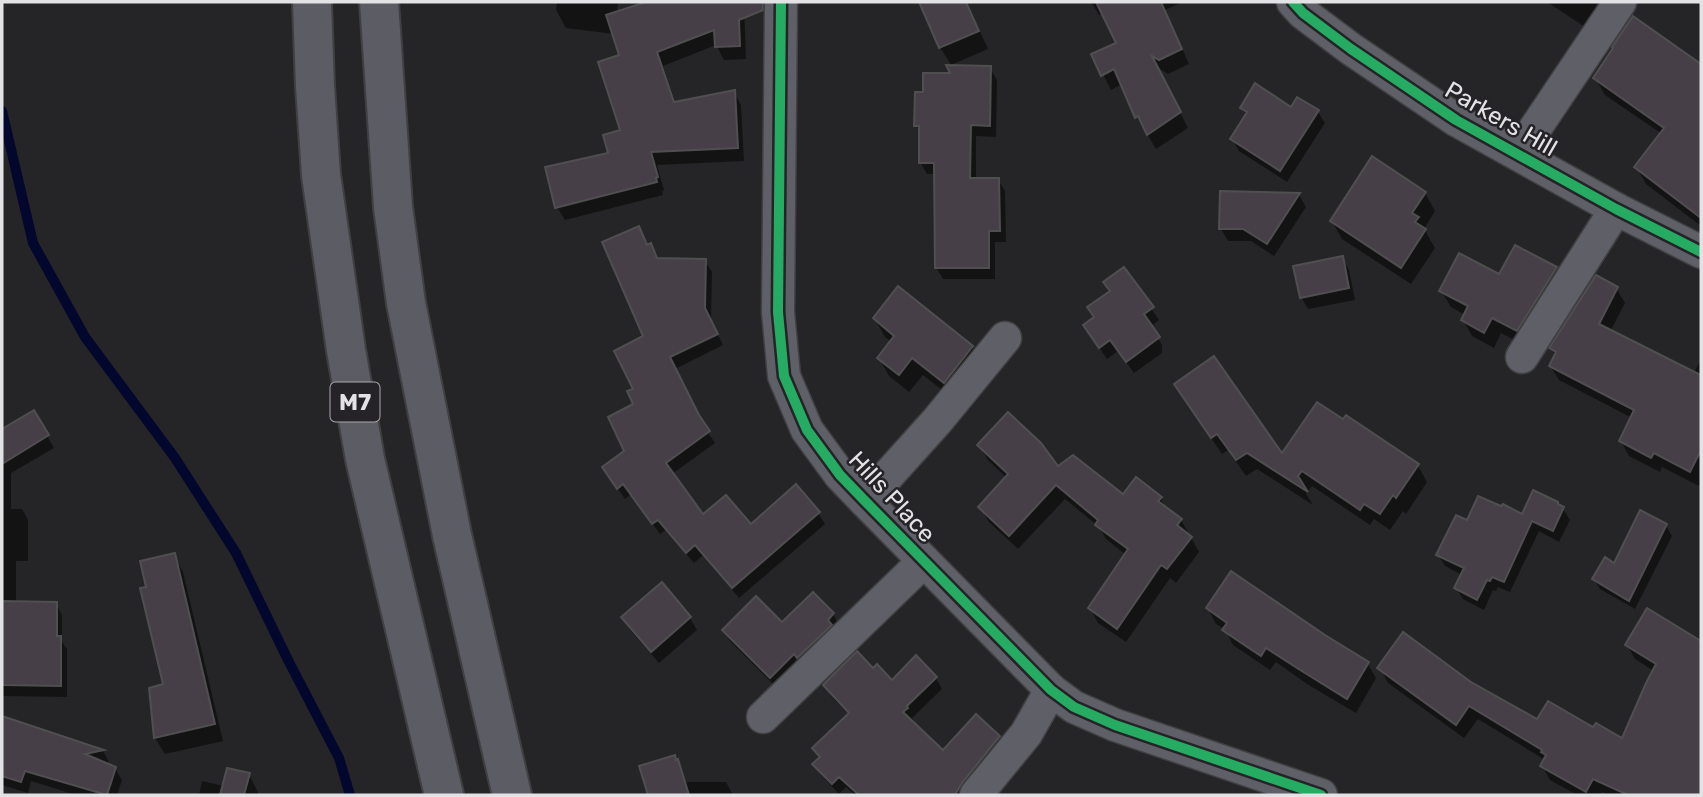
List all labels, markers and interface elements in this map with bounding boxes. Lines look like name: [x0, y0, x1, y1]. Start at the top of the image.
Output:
street label: Parkers Hill: [1440, 76, 1562, 162]
road number: M7: [330, 382, 380, 422]
street label: Hills Place: [843, 446, 941, 548]

